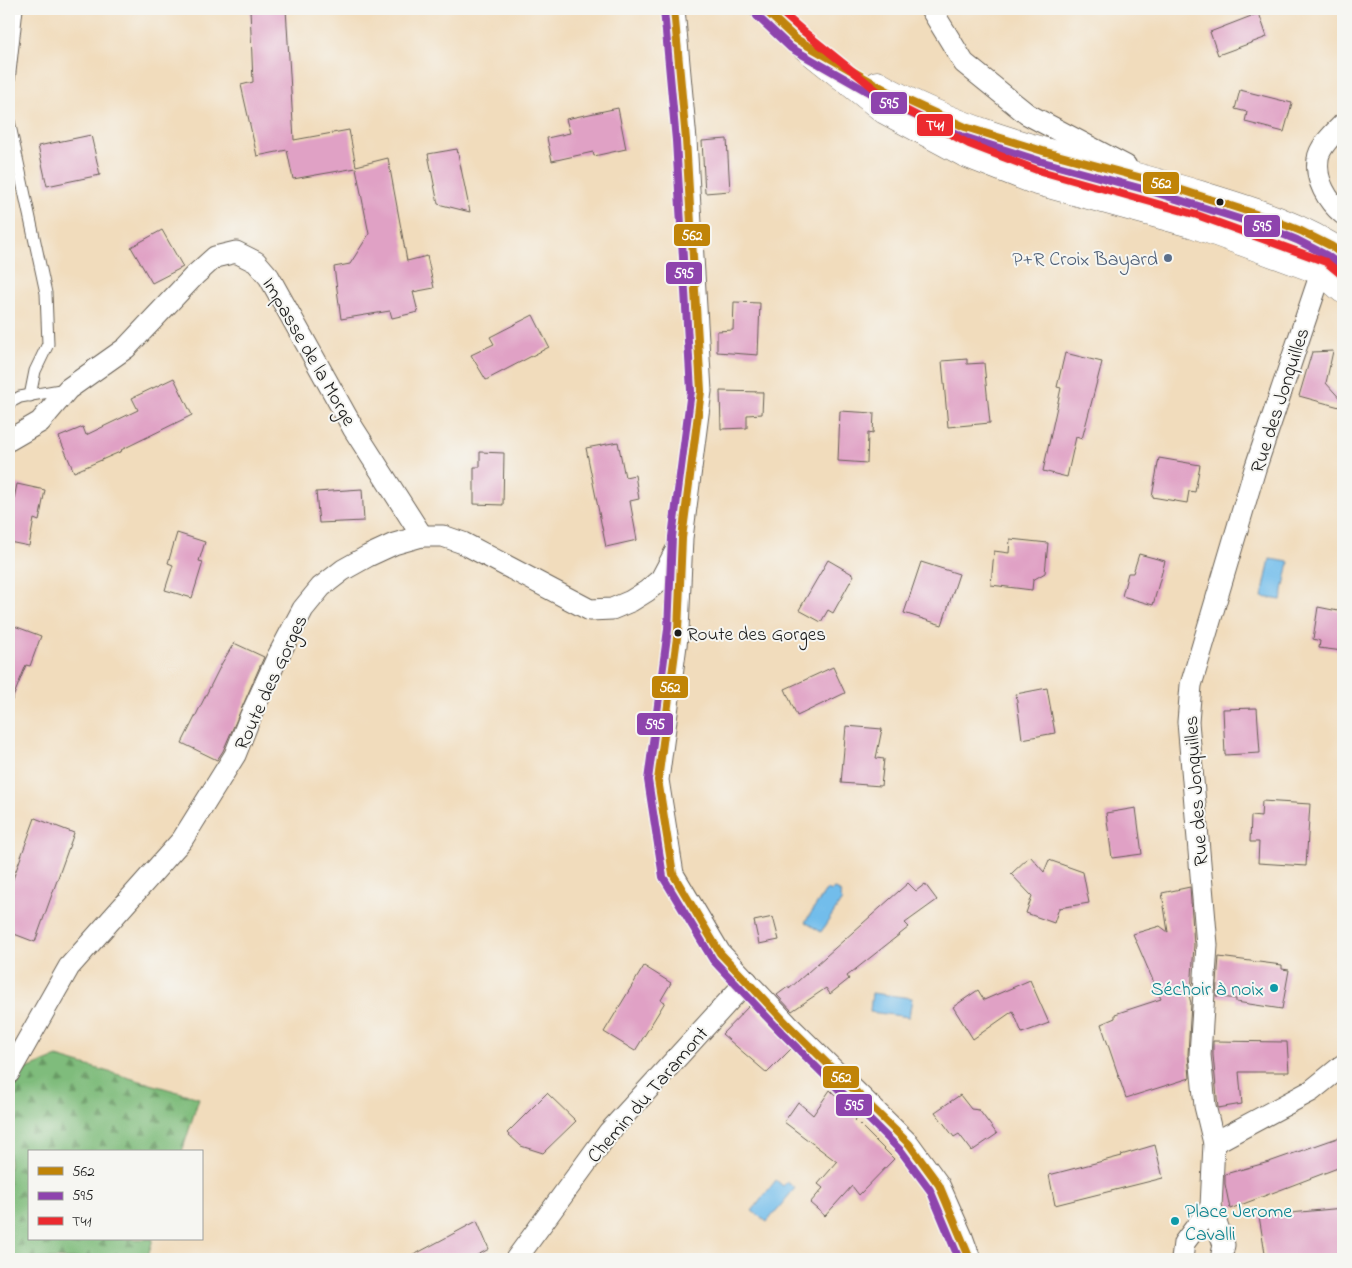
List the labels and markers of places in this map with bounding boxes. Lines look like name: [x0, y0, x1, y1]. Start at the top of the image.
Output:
unlabelled marker: [1215, 197, 1225, 207]
place label: P+R Croix Bayard: [1012, 246, 1158, 275]
marker: P+R Croix Bayard: [1162, 252, 1174, 264]
place label: Route des Gorges: [687, 622, 826, 651]
marker: Route des Gorges: [673, 628, 683, 638]
place label: Séchoir à noix: [1151, 976, 1264, 1005]
marker: Séchoir à noix: [1268, 982, 1280, 994]
place label: Place Jerome Cavalli: [1185, 1198, 1292, 1250]
marker: Place Jerome Cavalli: [1169, 1215, 1181, 1227]

